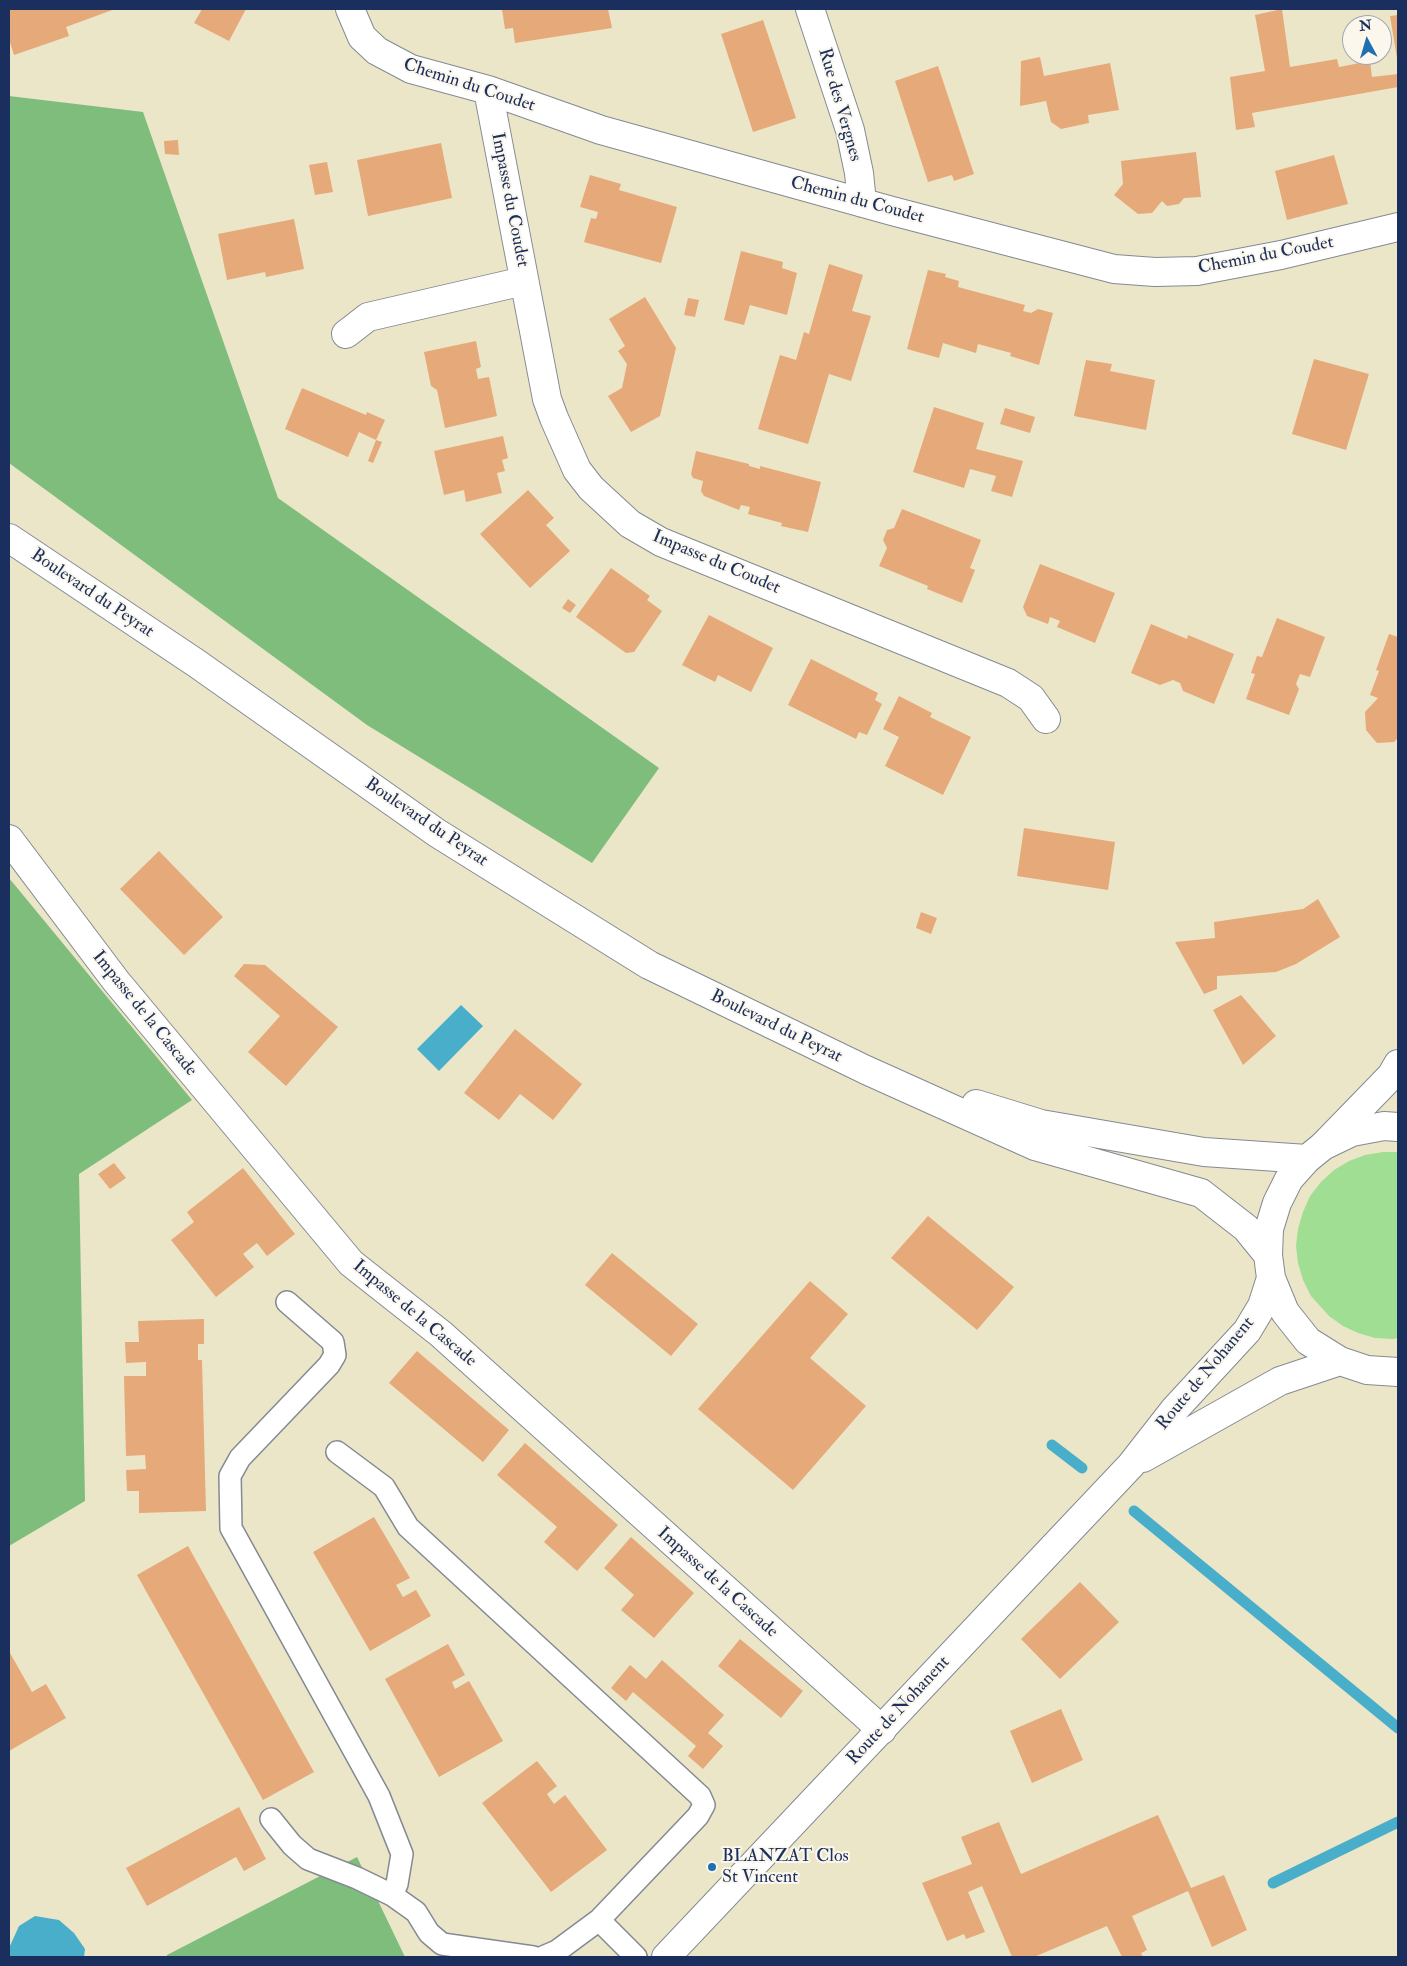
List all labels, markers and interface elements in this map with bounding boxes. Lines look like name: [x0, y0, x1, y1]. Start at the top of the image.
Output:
north arrow: [1342, 15, 1392, 65]
text: N: [1358, 16, 1373, 35]
street label: Rue des Vergnes: [813, 46, 865, 164]
street label: Chemin du Coudet: [400, 55, 538, 117]
street label: Impasse du Coudet: [485, 131, 533, 269]
street label: Chemin du Coudet: [788, 173, 926, 229]
street label: Chemin du Coudet: [1197, 232, 1335, 280]
street label: Impasse du Coudet: [649, 526, 783, 600]
street label: Boulevard du Peyrat: [26, 545, 158, 643]
street label: Boulevard du Peyrat: [360, 774, 492, 872]
street label: Impasse de la Cascade: [87, 947, 201, 1081]
street label: Boulevard du Peyrat: [707, 986, 845, 1068]
street label: Impasse de la Cascade: [348, 1256, 480, 1372]
street label: Route de Nohanent: [1152, 1313, 1260, 1435]
street label: Impasse de la Cascade: [652, 1523, 782, 1643]
street label: Route de Nohanent: [843, 1652, 955, 1770]
place label: BLANZAT Clos St Vincent: [722, 1846, 849, 1888]
marker: BLANZAT Clos St Vincent: [706, 1861, 718, 1873]

